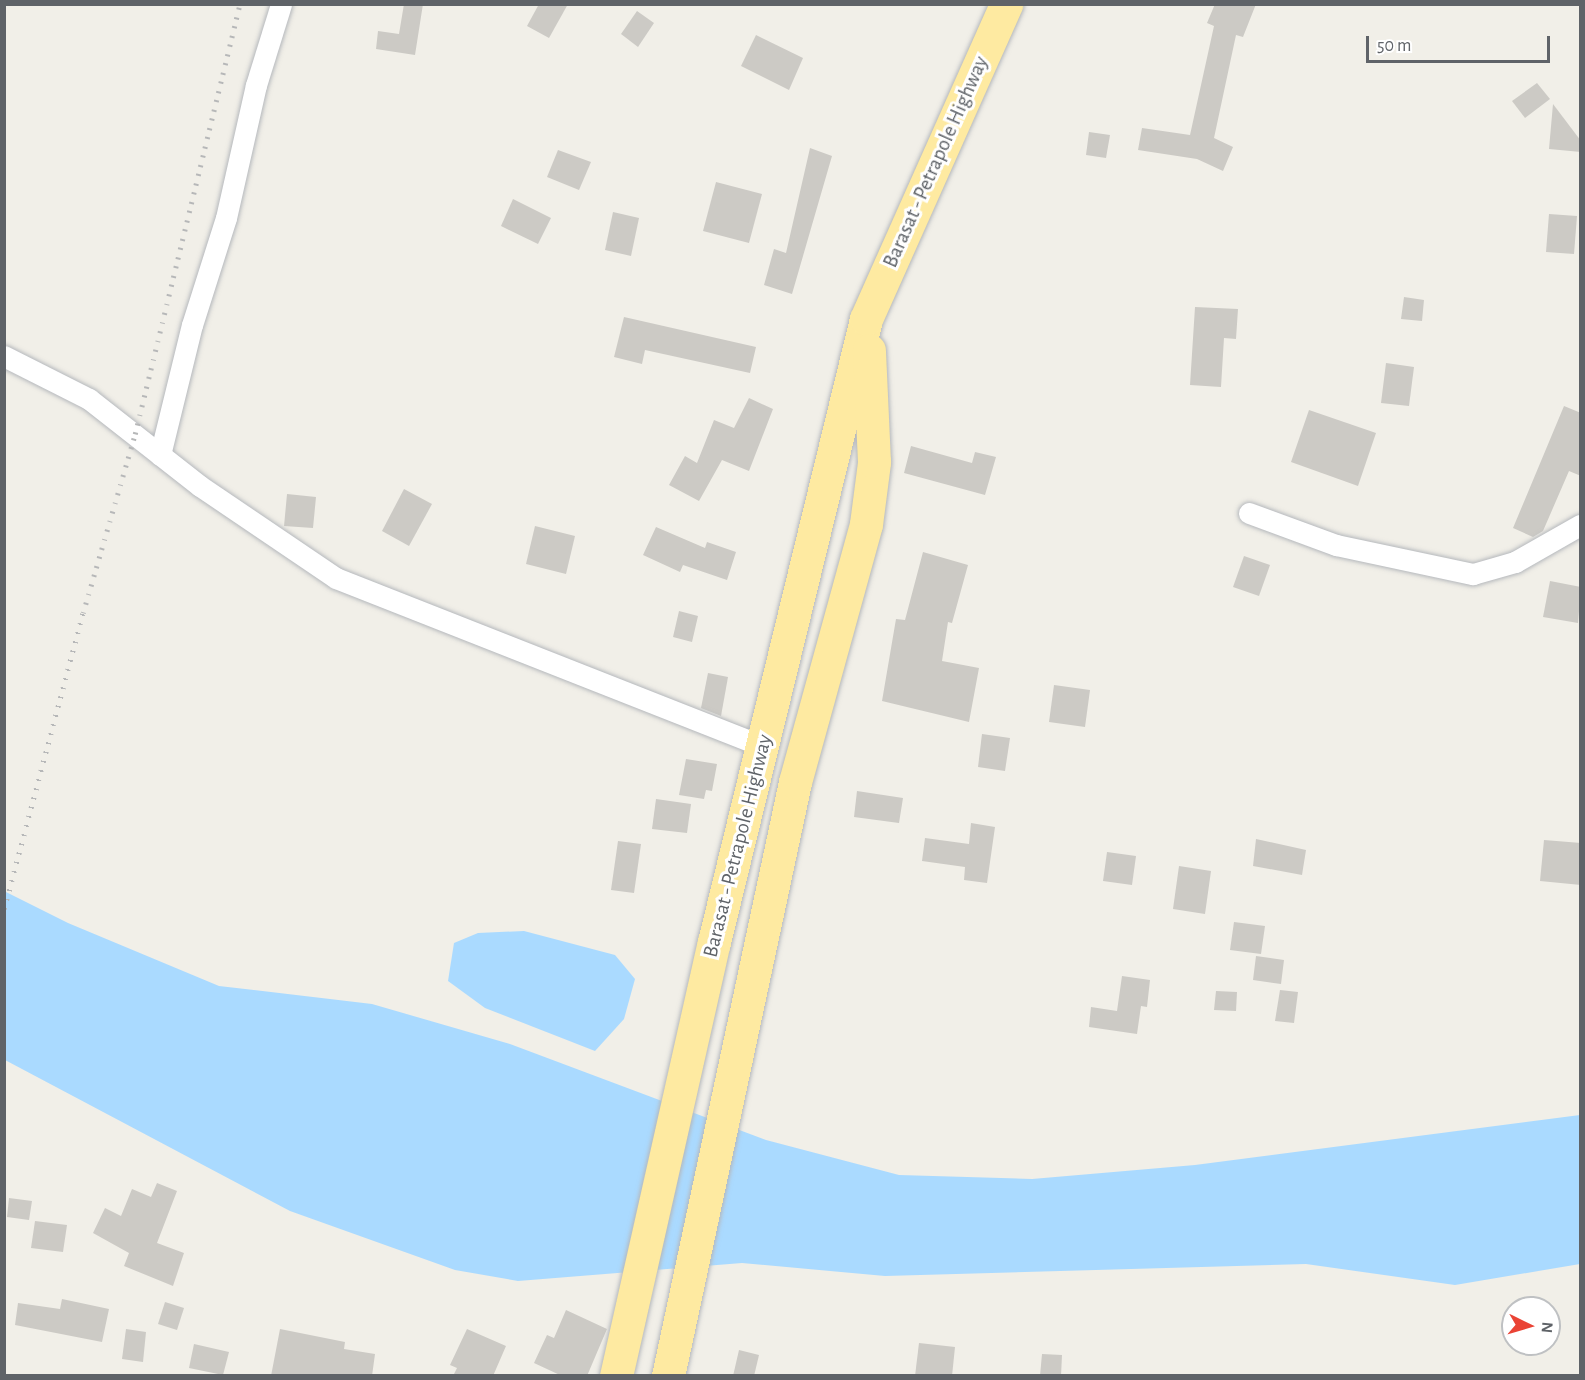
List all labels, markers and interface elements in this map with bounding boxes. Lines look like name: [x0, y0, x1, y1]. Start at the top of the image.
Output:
scale bar: [1369, 24, 1554, 62]
text: 50 m: [1377, 37, 1411, 55]
street label: Barasat - Petrapole Highway: [878, 52, 994, 272]
street label: Barasat - Petrapole Highway: [698, 732, 778, 960]
north arrow: [1501, 1296, 1561, 1356]
text: N: [1538, 1321, 1555, 1334]

